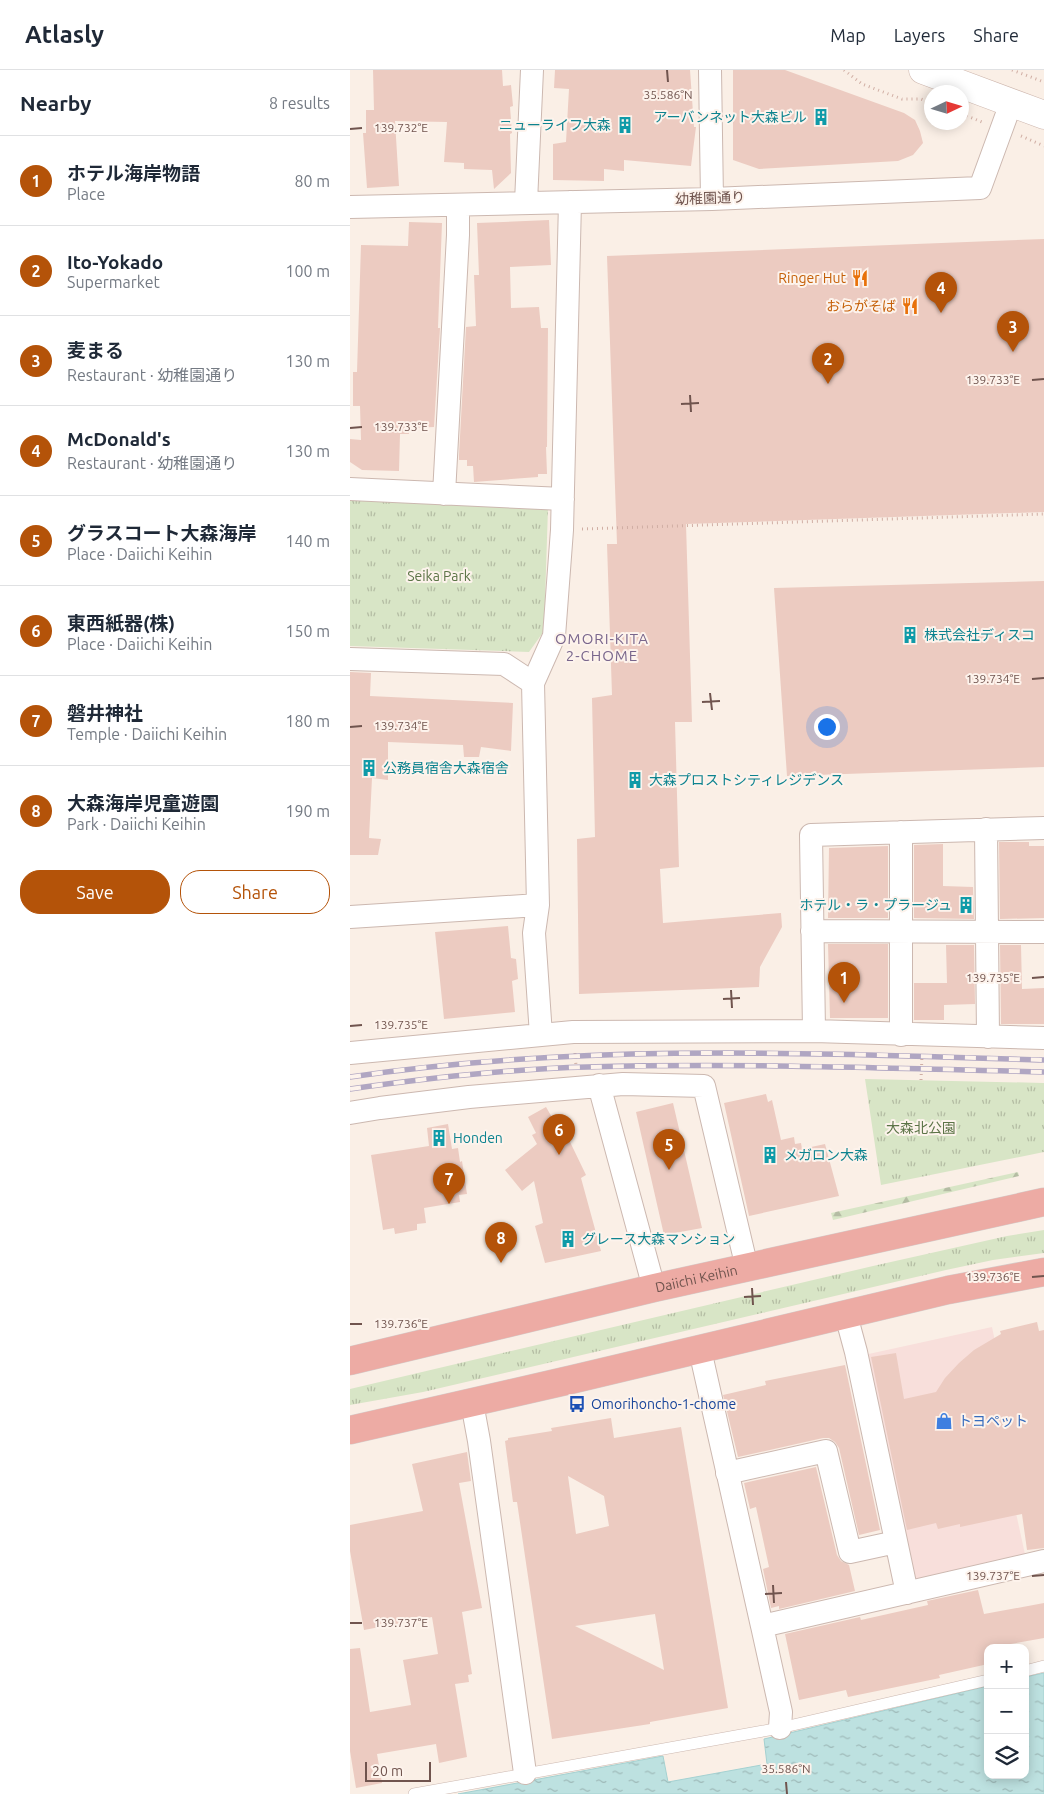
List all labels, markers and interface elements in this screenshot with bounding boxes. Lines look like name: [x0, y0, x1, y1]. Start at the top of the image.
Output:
text: Atlasly: [25, 21, 104, 48]
text: Map: [830, 25, 866, 45]
text: Layers: [894, 25, 945, 45]
text: Share: [973, 25, 1019, 45]
north arrow: [924, 85, 969, 130]
text: 35.586°N: [643, 88, 693, 101]
text: Nearby: [20, 91, 91, 115]
text: 8 results: [269, 94, 330, 112]
building icon: アーバンネット大森ビル: [811, 107, 831, 127]
place label: アーバンネット大森ビル: [654, 109, 807, 125]
building icon: ニューライフ大森: [615, 115, 635, 135]
place label: ニューライフ大森: [499, 117, 611, 133]
text: 139.732°E: [374, 121, 428, 134]
text: ホテル海岸物語: [67, 162, 200, 184]
text: 1: [31, 172, 41, 190]
text: 80 m: [294, 172, 330, 190]
text: Place: [67, 185, 105, 203]
street label: 幼稚園通り: [675, 189, 745, 207]
text: Ito-Yokado: [67, 251, 163, 273]
text: 2: [31, 262, 41, 280]
text: 100 m: [285, 262, 330, 280]
restaurant icon: Ringer Hut: [850, 268, 870, 288]
place label: Ringer Hut: [778, 270, 846, 286]
pin: 4: [925, 272, 957, 313]
text: Supermarket: [67, 273, 160, 291]
restaurant icon: おらがそば: [900, 296, 920, 316]
place label: おらがそば: [826, 298, 896, 314]
pin: 3: [997, 311, 1029, 352]
text: 麦まる: [67, 339, 124, 361]
pin: 2: [812, 343, 844, 384]
text: 3: [31, 352, 41, 370]
text: 130 m: [285, 352, 330, 370]
text: Restaurant · 幼稚園通り: [67, 366, 237, 384]
text: 139.733°E: [966, 373, 1020, 386]
text: 139.733°E: [374, 420, 428, 433]
text: McDonald's: [67, 428, 171, 450]
text: 4: [31, 442, 41, 460]
text: 130 m: [285, 442, 330, 460]
text: Restaurant · 幼稚園通り: [67, 454, 237, 472]
text: グラスコート大森海岸: [67, 522, 257, 544]
text: 5: [31, 532, 41, 550]
text: 140 m: [285, 532, 330, 550]
text: Place · Daiichi Keihin: [67, 545, 212, 563]
park label: Seika Park: [407, 568, 471, 584]
text: 東西紙器(株): [67, 612, 175, 634]
text: 6: [31, 622, 41, 640]
text: 150 m: [285, 622, 330, 640]
building icon: 株式会社ディスコ: [900, 625, 920, 645]
place label: 株式会社ディスコ: [924, 627, 1035, 643]
district label: OMORI-KITA 2-CHOME: [555, 630, 649, 664]
text: Place · Daiichi Keihin: [67, 635, 212, 653]
text: 139.734°E: [966, 672, 1020, 685]
text: 磐井神社: [67, 702, 143, 724]
text: 7: [31, 712, 41, 730]
text: 180 m: [285, 712, 330, 730]
your location: [814, 714, 840, 740]
text: 139.734°E: [374, 719, 428, 732]
text: Temple · Daiichi Keihin: [67, 725, 227, 743]
building icon: 公務員宿舎大森宿舎: [359, 758, 379, 778]
place label: 公務員宿舎大森宿舎: [383, 760, 509, 776]
building icon: 大森プロストシティレジデンス: [625, 770, 645, 790]
place label: 大森プロストシティレジデンス: [649, 772, 844, 788]
text: 大森海岸児童遊園: [67, 792, 219, 814]
text: 8: [31, 802, 41, 820]
text: 190 m: [285, 802, 330, 820]
text: Park · Daiichi Keihin: [67, 815, 206, 833]
button: Save: [20, 870, 170, 914]
button: Share: [180, 870, 330, 914]
building icon: ホテル・ラ・プラージュ: [956, 895, 976, 915]
place label: ホテル・ラ・プラージュ: [799, 897, 952, 913]
pin: 1: [828, 962, 860, 1003]
text: 139.735°E: [966, 971, 1020, 984]
text: 139.735°E: [374, 1018, 428, 1031]
pin: 6: [543, 1114, 575, 1155]
park label: 大森北公園: [886, 1120, 956, 1136]
building icon: Honden: [429, 1128, 449, 1148]
pin: 5: [653, 1129, 685, 1170]
place label: Honden: [453, 1130, 503, 1146]
building icon: メガロン大森: [760, 1145, 780, 1165]
place label: メガロン大森: [784, 1147, 868, 1163]
pin: 7: [433, 1163, 465, 1204]
pin: 8: [485, 1222, 517, 1263]
building icon: グレース大森マンション: [558, 1229, 578, 1249]
place label: グレース大森マンション: [582, 1231, 735, 1247]
street label: Daiichi Keihin: [654, 1262, 739, 1296]
text: 139.736°E: [966, 1270, 1020, 1283]
text: 139.736°E: [374, 1317, 428, 1330]
bus stop icon: Omorihoncho-1-chome: [567, 1394, 587, 1414]
place label: Omorihoncho-1-chome: [591, 1396, 736, 1412]
shop icon: トヨペット: [934, 1411, 954, 1431]
place label: トヨペット: [958, 1413, 1028, 1429]
text: 139.737°E: [966, 1569, 1020, 1582]
text: 139.737°E: [374, 1616, 428, 1629]
map controls: [984, 1644, 1029, 1779]
button: +: [984, 1644, 1029, 1689]
button: −: [984, 1689, 1029, 1734]
button: layers: [984, 1734, 1029, 1779]
scale bar: [365, 1759, 431, 1782]
text: 35.586°N: [761, 1762, 811, 1775]
text: 20 m: [372, 1763, 403, 1779]

